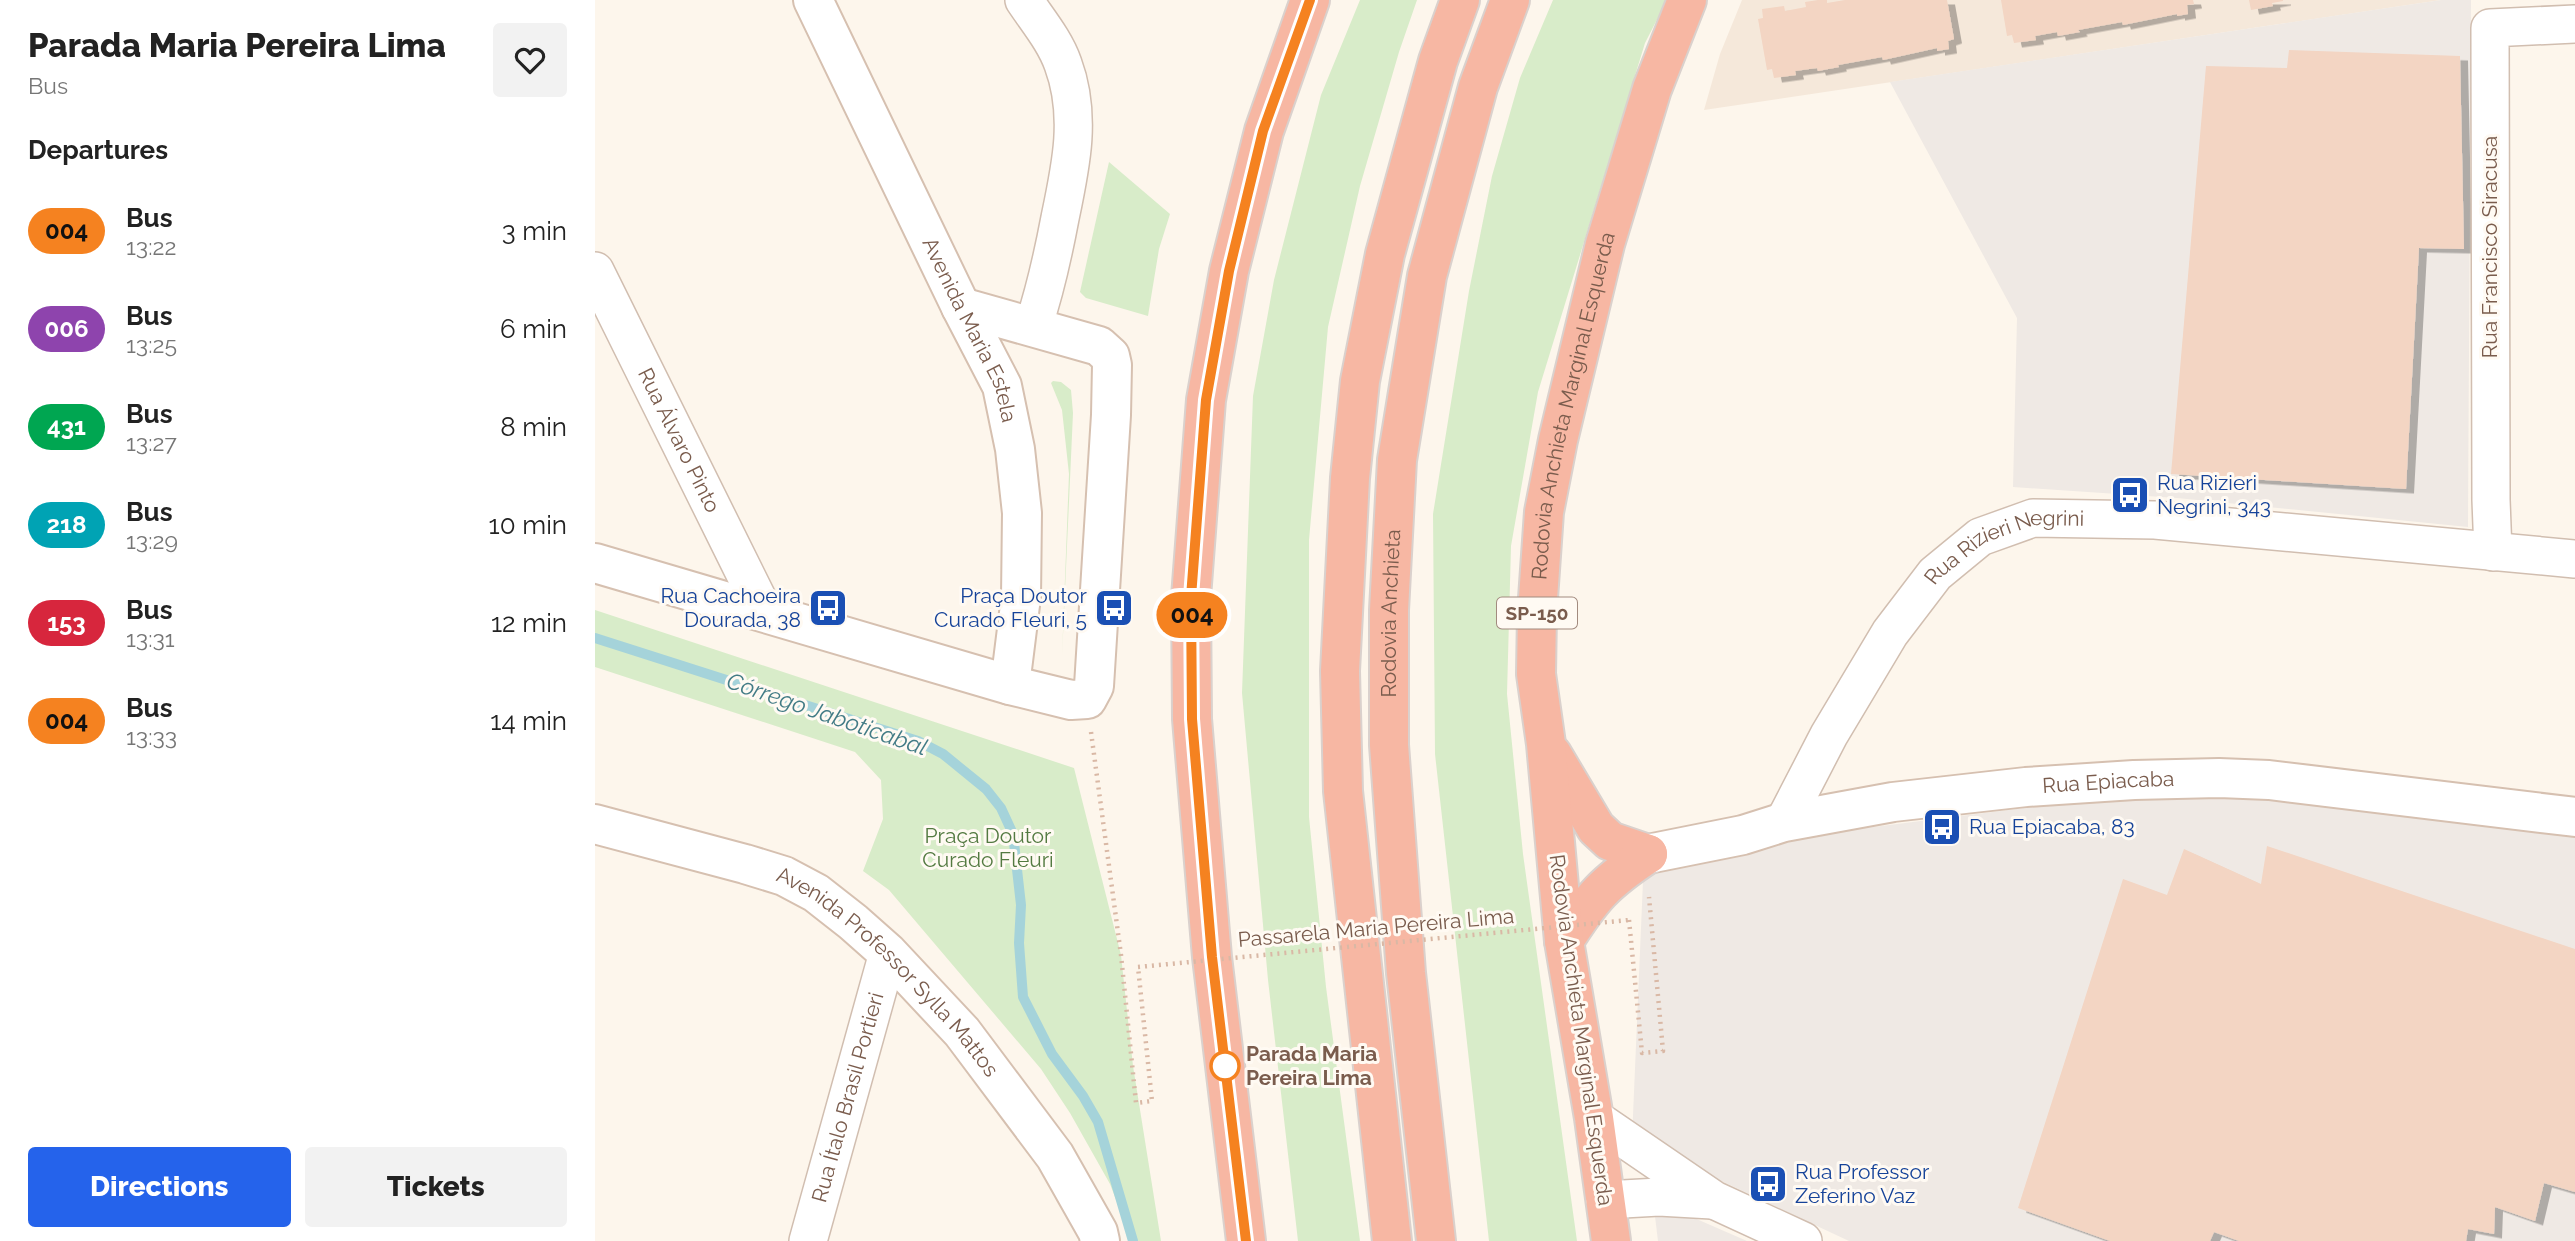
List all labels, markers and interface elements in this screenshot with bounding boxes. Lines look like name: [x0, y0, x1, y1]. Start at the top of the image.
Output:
button: heart: [493, 23, 567, 97]
text: Parada Maria Pereira Lima: [28, 26, 446, 65]
text: Bus: [28, 72, 68, 99]
text: Departures: [28, 135, 168, 165]
street label: Rua Francisco Siracusa: [2477, 136, 2502, 358]
text: Bus: [126, 203, 173, 233]
text: 004: [45, 216, 88, 245]
text: 3 min: [502, 216, 567, 246]
street label: Rodovia Anchieta Marginal Esquerda: [1526, 229, 1620, 581]
text: 13:22: [126, 233, 176, 260]
street label: Avenida Maria Estela: [917, 233, 1022, 424]
text: Bus: [126, 301, 173, 331]
text: 006: [44, 314, 89, 343]
text: 6 min: [500, 314, 567, 344]
text: 13:25: [126, 331, 177, 358]
street label: Rua Álvaro Pinto: [633, 364, 726, 517]
text: Bus: [126, 399, 173, 429]
text: 431: [47, 412, 86, 441]
text: 8 min: [500, 412, 567, 442]
text: 13:27: [126, 429, 177, 456]
place label: Rua Rizieri Negrini, 343: [2157, 470, 2271, 519]
bus stop icon: Rua Rizieri Negrini, 343: [2109, 474, 2151, 516]
text: Bus: [126, 497, 173, 527]
street label: Rua Rizieri Negrini: [1919, 505, 2085, 589]
text: 218: [47, 510, 86, 539]
text: 10 min: [489, 510, 567, 540]
text: 13:29: [126, 527, 178, 554]
street label: Rodovia Anchieta: [1376, 528, 1405, 698]
place label: Rua Cachoeira Dourada, 38: [660, 583, 801, 632]
place label: Praça Doutor Curado Fleuri, 5: [934, 583, 1088, 632]
bus stop icon: Rua Cachoeira Dourada, 38: [807, 587, 849, 629]
bus stop icon: Praça Doutor Curado Fleuri, 5: [1093, 587, 1135, 629]
line badge: 004: [1152, 592, 1232, 638]
text: Bus: [126, 595, 173, 625]
road number: SP-150: [1497, 598, 1577, 628]
text: 004: [1170, 600, 1214, 629]
text: 153: [47, 608, 86, 637]
text: 12 min: [491, 608, 567, 638]
text: 13:31: [126, 625, 175, 652]
water label: Córrego Jaboticabal: [723, 667, 931, 761]
text: Bus: [126, 693, 173, 723]
text: 004: [45, 706, 88, 735]
text: 14 min: [490, 706, 567, 736]
text: 13:33: [126, 723, 177, 750]
street label: Rua Epiacaba: [2042, 766, 2174, 798]
bus stop icon: Rua Epiacaba, 83: [1921, 806, 1963, 848]
place label: Rua Epiacaba, 83: [1969, 814, 2135, 839]
park label: Praça Doutor Curado Fleuri: [922, 823, 1054, 872]
street label: Rodovia Anchieta Marginal Esquerda: [1544, 853, 1619, 1207]
street label: Avenida Professor Sylla Mattos: [774, 861, 1004, 1081]
street label: Passarela Maria Pereira Lima: [1237, 903, 1515, 952]
street label: Rua Ítalo Brasil Portieri: [806, 990, 888, 1205]
place label: Parada Maria Pereira Lima: [1246, 1041, 1377, 1090]
marker: Parada Maria Pereira Lima: [1210, 1051, 1240, 1081]
button: Directions: [28, 1147, 291, 1227]
button: Tickets: [305, 1147, 567, 1227]
place label: Rua Professor Zeferino Vaz: [1795, 1159, 1930, 1208]
bus stop icon: Rua Professor Zeferino Vaz: [1747, 1163, 1789, 1205]

